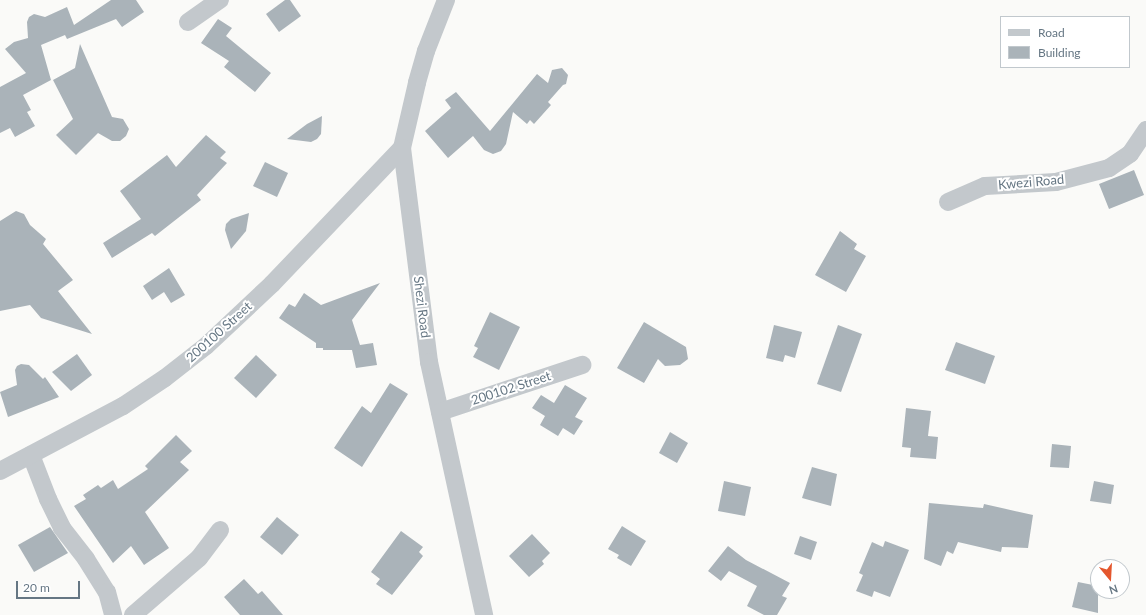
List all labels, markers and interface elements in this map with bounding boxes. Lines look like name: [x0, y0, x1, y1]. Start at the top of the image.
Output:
legend: [1000, 16, 1130, 68]
text: Road: [1038, 25, 1065, 40]
text: Building: [1038, 45, 1081, 60]
street label: Kwezi Road: [997, 171, 1065, 193]
street label: Shezi Road: [410, 275, 434, 339]
street label: 200100 Street: [183, 299, 255, 365]
street label: 200102 Street: [469, 368, 553, 408]
north arrow: [1090, 559, 1130, 599]
scale bar: [18, 573, 82, 599]
text: 20 m: [23, 580, 50, 595]
text: N: [1108, 582, 1120, 597]

